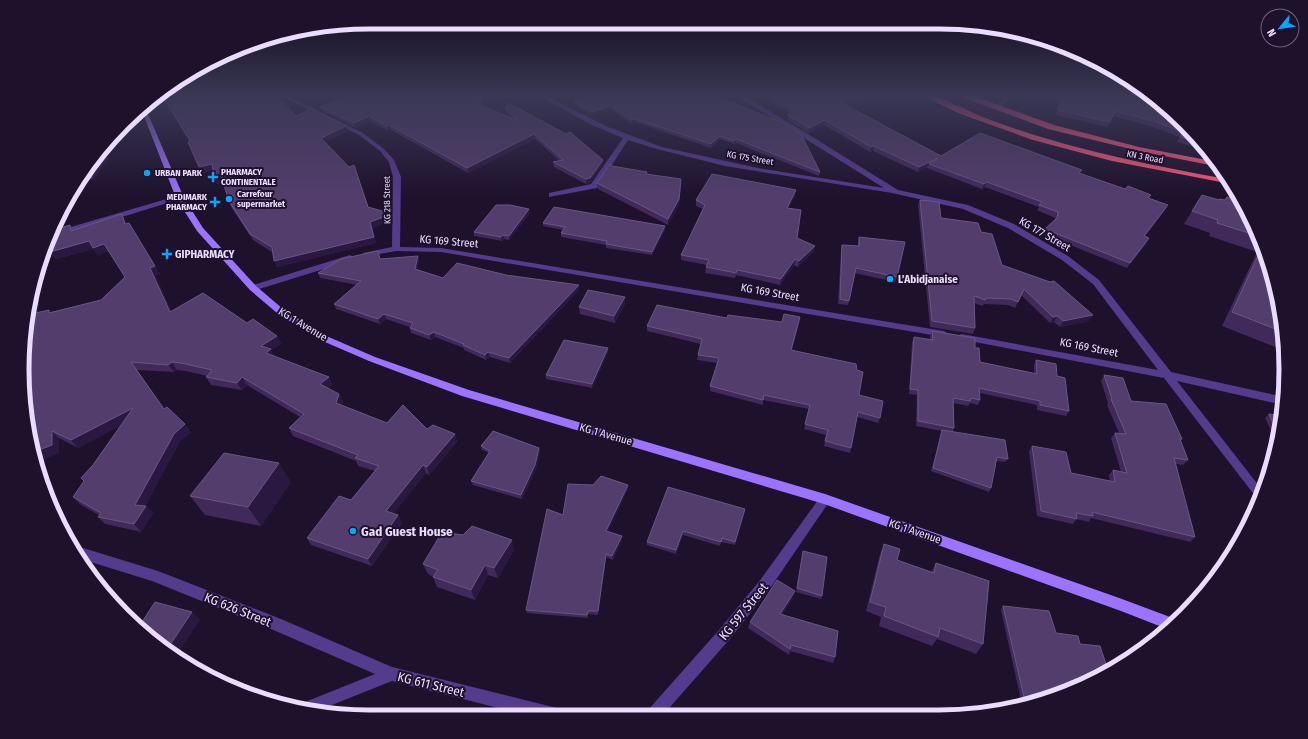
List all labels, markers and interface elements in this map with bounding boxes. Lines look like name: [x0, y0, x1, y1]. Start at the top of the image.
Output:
north arrow: [1260, 8, 1300, 48]
text: N: [1264, 27, 1279, 39]
street label: KG 175 Street: [726, 149, 774, 167]
street label: KN 3 Road: [1126, 149, 1164, 165]
place label: PHARMACY CONTINENTALE: [221, 167, 277, 187]
marker: URBAN PARK: [142, 168, 152, 178]
place label: URBAN PARK: [155, 168, 203, 178]
marker: PHARMACY CONTINENTALE: [208, 172, 218, 182]
street label: KG 218 Street: [382, 176, 392, 224]
place label: Carrefour supermarket: [237, 189, 286, 209]
place label: MEDIMARK PHARMACY: [166, 192, 208, 212]
marker: Carrefour supermarket: [224, 194, 234, 204]
marker: MEDIMARK PHARMACY: [210, 197, 220, 207]
street label: KG 177 Street: [1017, 214, 1073, 255]
street label: KG 169 Street: [419, 232, 479, 251]
place label: GIPHARMACY: [175, 248, 236, 261]
marker: GIPHARMACY: [162, 249, 172, 259]
place label: L’Abidjanaise: [898, 273, 958, 286]
marker: L’Abidjanaise: [885, 274, 895, 284]
street label: KG 169 Street: [740, 281, 801, 304]
street label: KG 1 Avenue: [276, 305, 329, 344]
street label: KG 169 Street: [1059, 335, 1120, 360]
street label: KG 1 Avenue: [578, 421, 634, 448]
street label: KG 1 Avenue: [887, 516, 943, 546]
place label: Gad Guest House: [361, 524, 453, 539]
marker: Gad Guest House: [348, 526, 358, 536]
street label: KG 597 Street: [716, 579, 772, 643]
street label: KG 626 Street: [202, 589, 274, 630]
street label: KG 611 Street: [396, 669, 466, 700]

